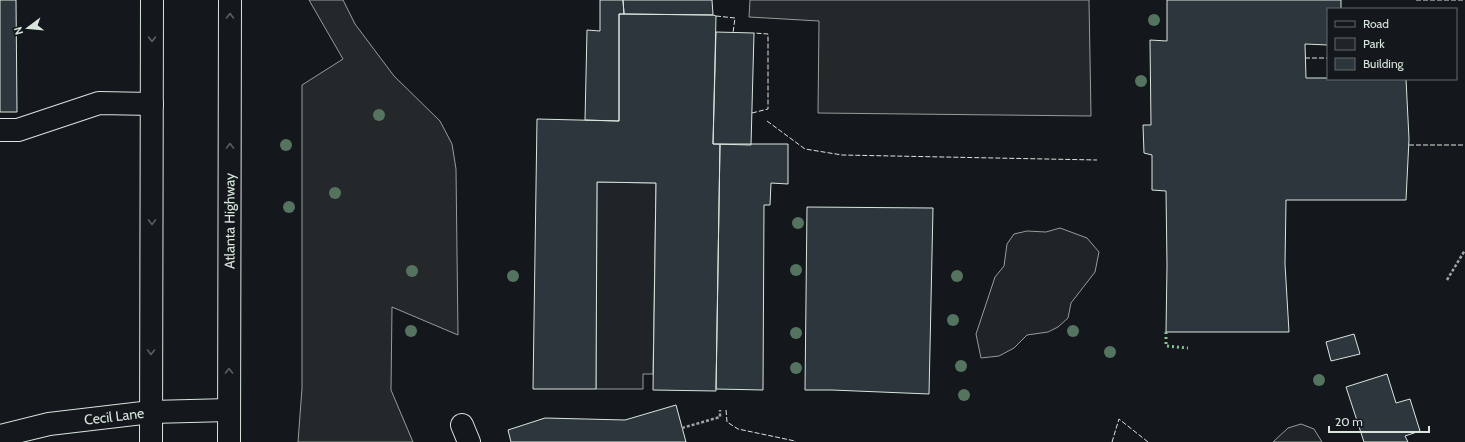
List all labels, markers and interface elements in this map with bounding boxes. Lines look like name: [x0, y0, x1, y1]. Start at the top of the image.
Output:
north arrow: [8, 8, 48, 48]
legend: [1327, 8, 1457, 80]
one-way arrow: [226, 13, 234, 19]
text: Road: [1363, 16, 1389, 31]
text: N: [11, 25, 26, 36]
one-way arrow: [148, 36, 156, 42]
text: Park: [1363, 36, 1385, 51]
text: Building: [1363, 56, 1405, 71]
one-way arrow: [226, 143, 234, 149]
street label: Atlanta Highway: [220, 173, 239, 269]
one-way arrow: [148, 219, 156, 225]
one-way arrow: [147, 349, 155, 355]
one-way arrow: [225, 368, 234, 374]
street label: Cecil Lane: [83, 404, 145, 429]
scale bar: [1329, 408, 1429, 434]
text: 20 m: [1335, 414, 1363, 429]

